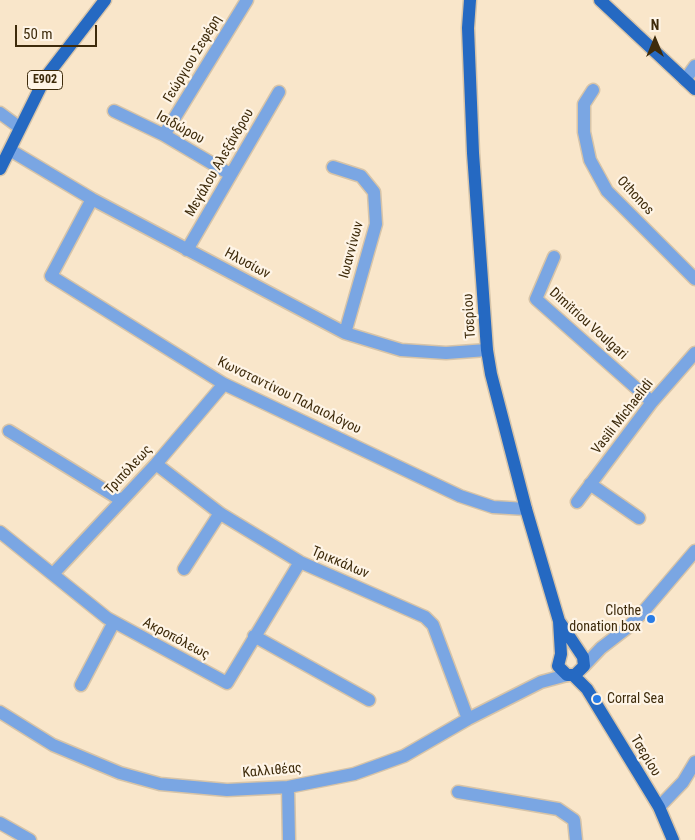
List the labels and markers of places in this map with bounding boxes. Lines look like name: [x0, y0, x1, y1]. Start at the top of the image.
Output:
place label: Clothe donation box: [569, 603, 641, 636]
marker: Clothe donation box: [645, 613, 657, 625]
place label: Corral Sea: [607, 691, 664, 707]
marker: Corral Sea: [591, 693, 603, 705]

